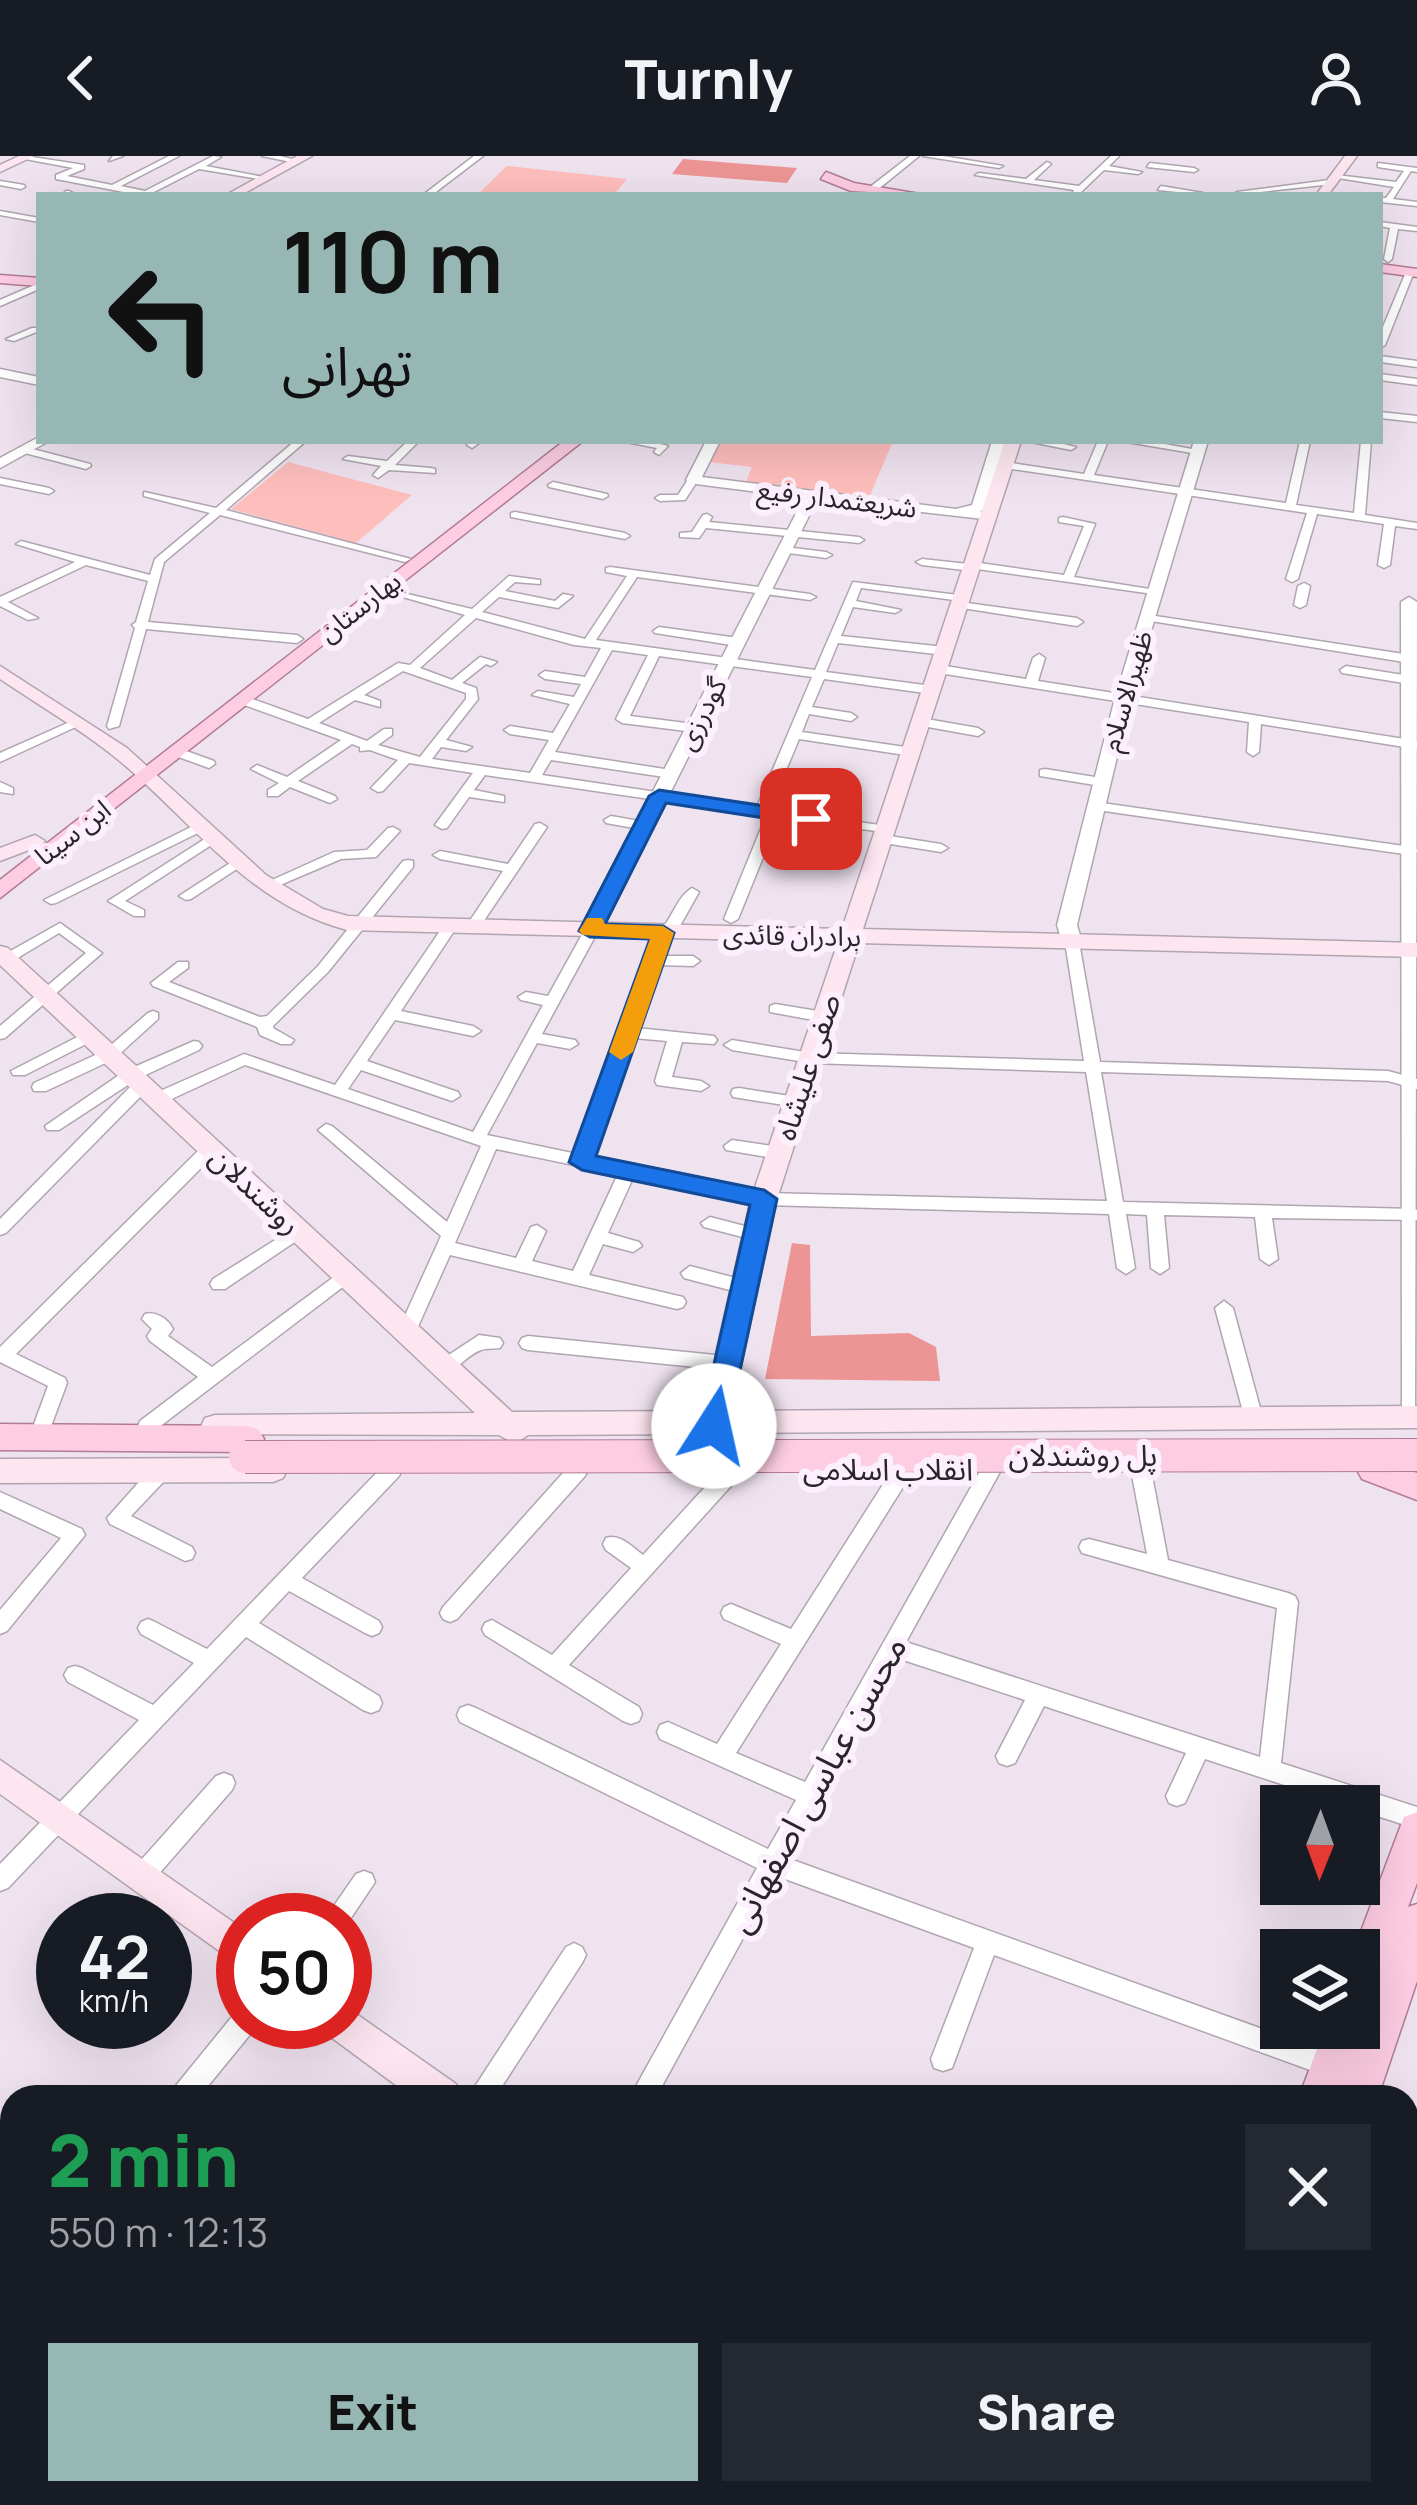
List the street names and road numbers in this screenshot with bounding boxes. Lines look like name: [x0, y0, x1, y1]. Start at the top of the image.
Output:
street label: شریعتمدار رفیع: [755, 469, 919, 529]
street label: بهارستان: [310, 562, 408, 650]
street label: ظهیرالاسلام: [1091, 626, 1163, 756]
street label: گودرزی: [667, 670, 735, 756]
street label: ابن سینا: [26, 790, 118, 873]
street label: برادران قائدی: [723, 915, 861, 954]
street label: صفی علیشاه: [764, 988, 850, 1145]
street label: روشندلان: [201, 1137, 311, 1243]
street label: پل روشندلان: [1008, 1434, 1158, 1475]
street label: انقلاب اسلامی: [803, 1448, 973, 1489]
street label: محسن عباسی اصفهانی: [714, 1626, 918, 1941]

